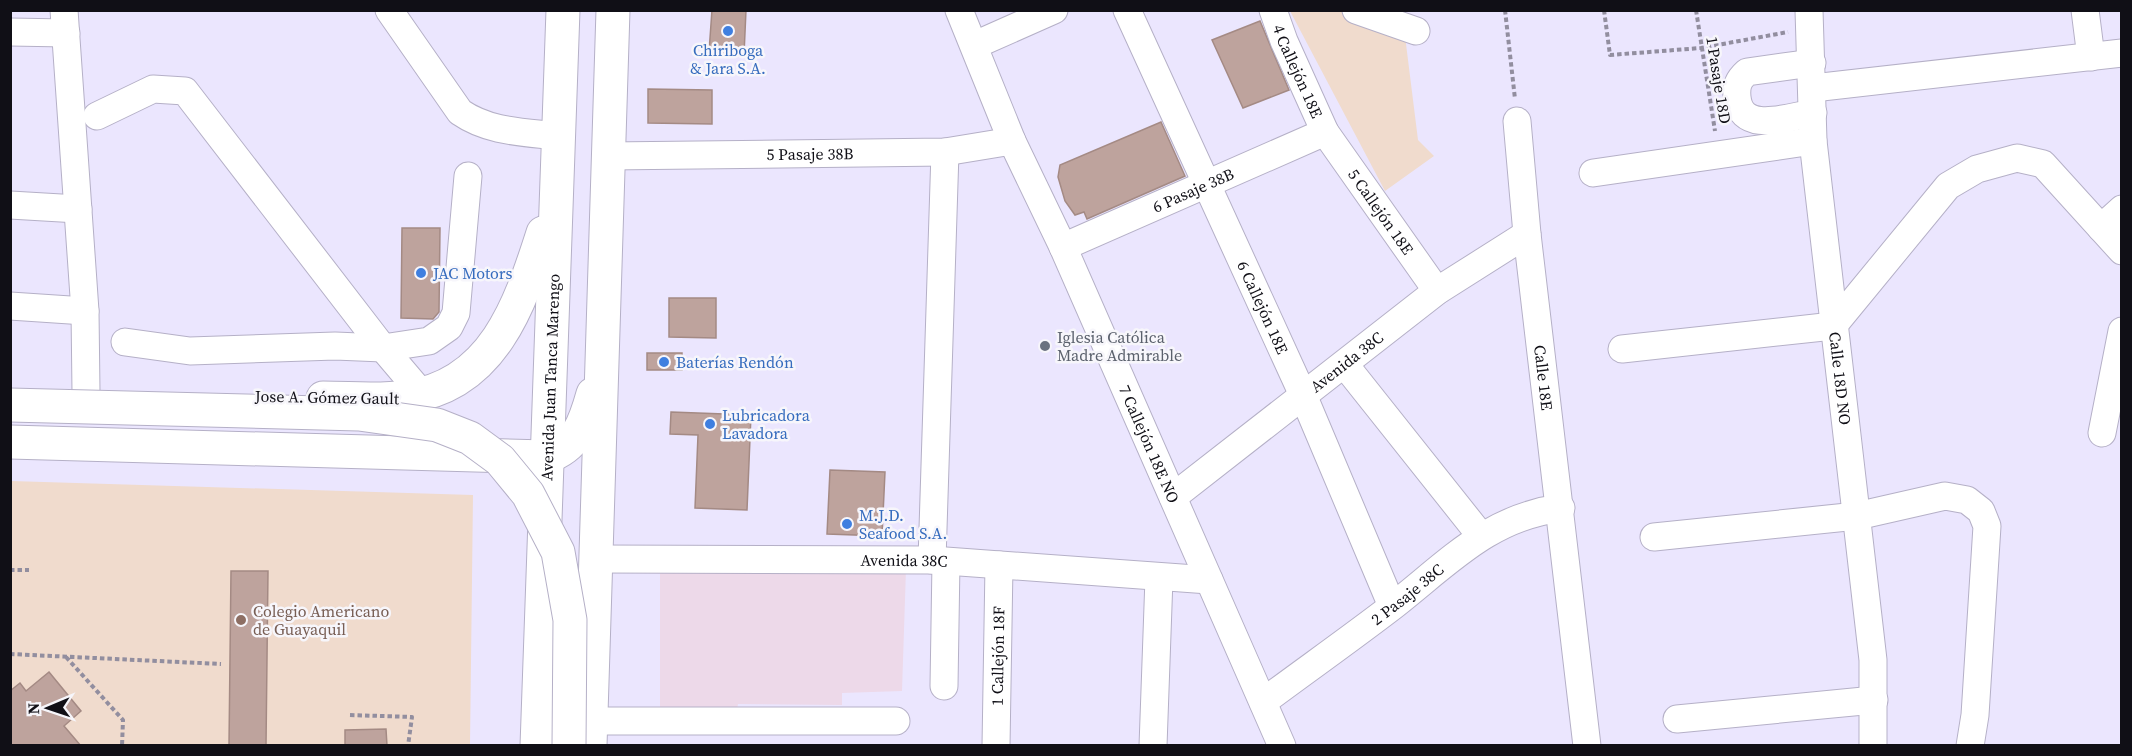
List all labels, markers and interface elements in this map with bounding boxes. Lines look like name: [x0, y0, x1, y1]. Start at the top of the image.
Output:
street label: 4 Callejón 18E: [1268, 21, 1328, 122]
marker: Chiriboga & Jara S.A.: [721, 24, 735, 38]
street label: 1 Pasaje 18D: [1701, 35, 1737, 125]
place label: Chiriboga & Jara S.A.: [690, 39, 766, 79]
street label: 5 Pasaje 38B: [766, 142, 854, 165]
street label: 6 Pasaje 38B: [1149, 162, 1237, 217]
street label: 5 Callejón 18E: [1343, 164, 1419, 259]
street label: 6 Callejón 18E: [1232, 257, 1294, 358]
place label: JAC Motors: [432, 262, 512, 284]
marker: JAC Motors: [414, 266, 428, 280]
street label: Avenida Juan Tanca Marengo: [535, 273, 565, 481]
place label: Iglesia Católica Madre Admirable: [1057, 326, 1182, 366]
street label: Avenida 38C: [1305, 326, 1388, 397]
street label: Calle 18D NO: [1824, 331, 1857, 426]
marker: Iglesia Católica Madre Admirable: [1038, 339, 1052, 353]
street label: Calle 18E: [1529, 344, 1559, 412]
place label: Baterías Rendón: [676, 351, 794, 373]
marker: Baterías Rendón: [657, 355, 671, 369]
street label: 7 Callejón 18E NO: [1114, 382, 1185, 506]
street label: Jose A. Gómez Gault: [254, 385, 400, 409]
place label: Lubricadora Lavadora: [722, 404, 811, 444]
marker: Lubricadora Lavadora: [703, 417, 717, 431]
place label: M.J.D. Seafood S.A.: [859, 504, 947, 544]
marker: M.J.D. Seafood S.A.: [840, 517, 854, 531]
street label: Avenida 38C: [860, 549, 948, 572]
street label: 2 Pasaje 38C: [1366, 558, 1448, 630]
place label: Colegio Americano de Guayaquil: [253, 600, 390, 640]
street label: 1 Callejón 18F: [986, 606, 1009, 706]
marker: Colegio Americano de Guayaquil: [234, 613, 248, 627]
north arrow: [18, 678, 78, 738]
text: N: [22, 702, 44, 715]

